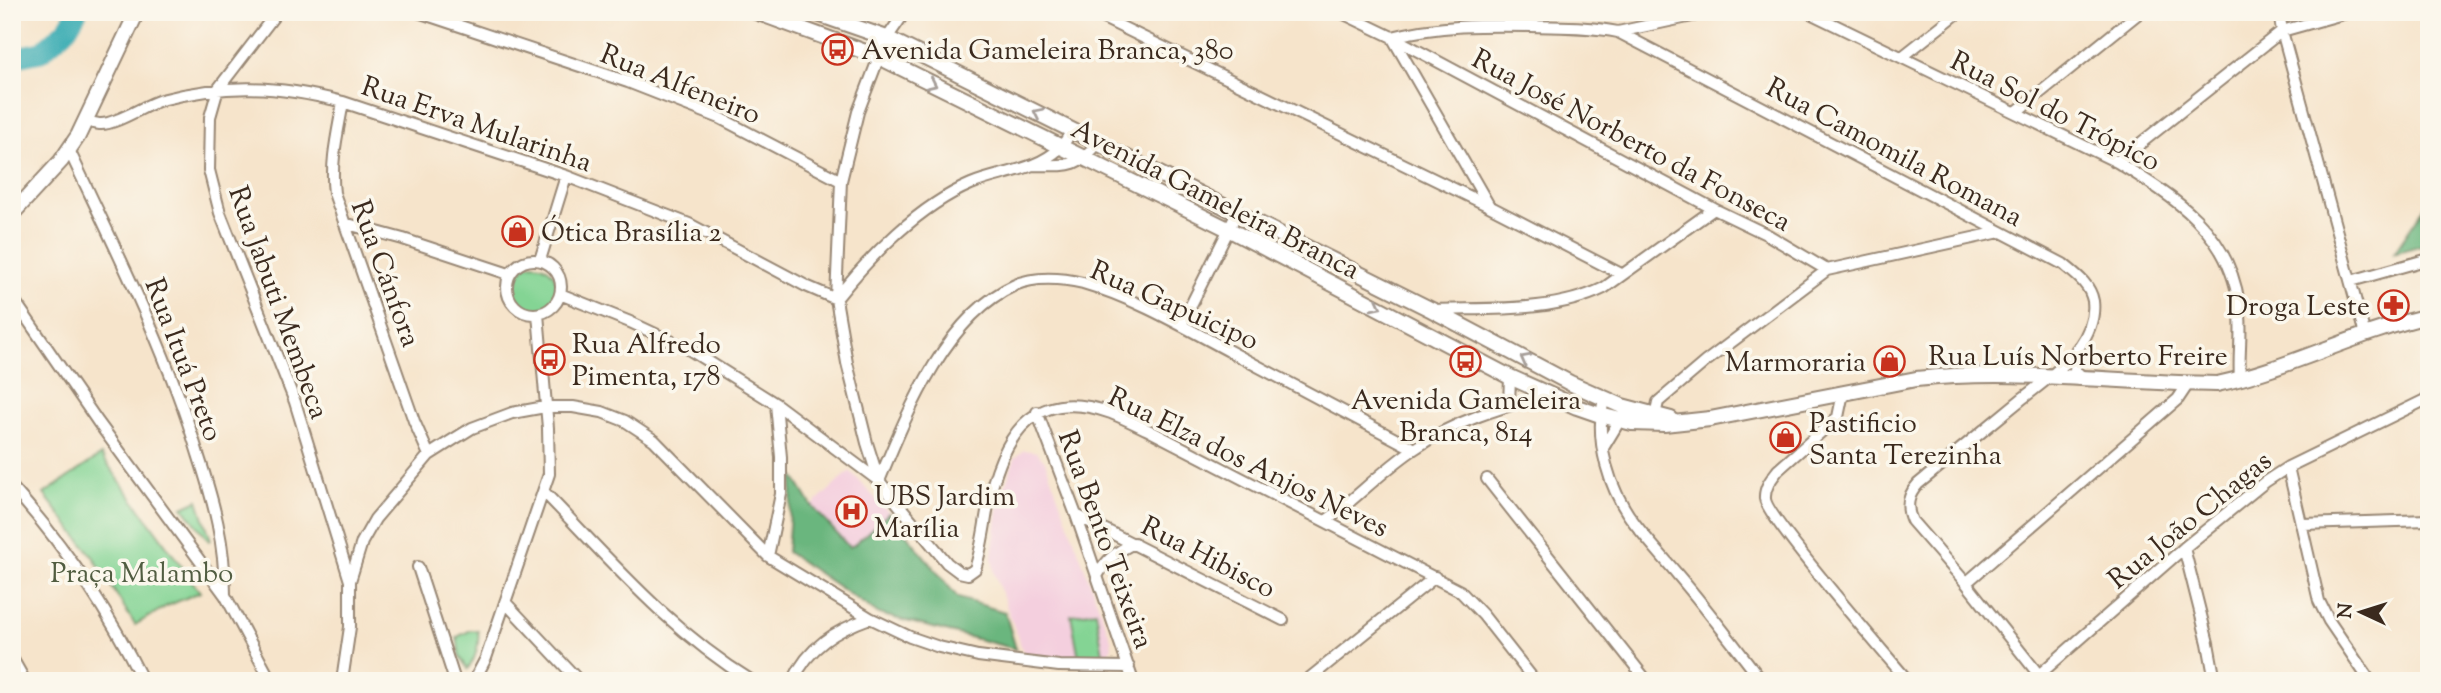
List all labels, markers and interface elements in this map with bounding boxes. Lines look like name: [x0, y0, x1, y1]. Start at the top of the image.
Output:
bus stop icon: Avenida Gameleira Branca, 380: [821, 32, 855, 66]
place label: Avenida Gameleira Branca, 380: [861, 32, 1234, 72]
street label: Rua Alfeneiro: [594, 35, 766, 136]
street label: Rua José Norberto da Fonseca: [1464, 40, 1797, 243]
street label: Rua Sol do Trópico: [1943, 42, 2167, 183]
street label: Rua Erva Mularinha: [355, 68, 597, 184]
street label: Rua Camomila Romana: [1758, 69, 2029, 238]
one-way arrow: [925, 75, 938, 89]
one-way arrow: [1033, 107, 1045, 121]
street label: Avenida Gameleira Branca: [1063, 110, 1366, 291]
street label: Rua Jabuti Membeca: [216, 181, 338, 425]
street label: Rua Cánfora: [339, 195, 429, 353]
shop icon: Ótica Brasília 2: [501, 214, 535, 248]
place label: Ótica Brasília 2: [541, 214, 722, 254]
street label: Rua Gapuicipo: [1083, 252, 1264, 362]
street label: Rua Ituá Preto: [133, 273, 232, 447]
place label: Droga Leste: [2226, 288, 2370, 328]
pharmacy icon: Droga Leste: [2376, 288, 2410, 322]
one-way arrow: [1370, 297, 1382, 311]
place label: Rua Alfredo Pimenta, 178: [572, 326, 721, 398]
street label: Rua Luís Norberto Freire: [1928, 338, 2228, 378]
bus stop icon: Rua Alfredo Pimenta, 178: [532, 342, 566, 376]
place label: Marmoraria: [1725, 344, 1866, 384]
shop icon: Marmoraria: [1872, 344, 1906, 378]
bus stop icon: Avenida Gameleira Branca, 814: [1449, 345, 1483, 379]
one-way arrow: [1520, 354, 1532, 368]
street label: Rua Elza dos Anjos Neves: [1101, 378, 1395, 549]
place label: Avenida Gameleira Branca, 814: [1351, 382, 1581, 454]
place label: Pastificio Santa Terezinha: [1809, 405, 2002, 477]
shop icon: Pastificio Santa Terezinha: [1769, 421, 1803, 455]
street label: Rua Bento Teixeira: [1046, 425, 1162, 655]
street label: Rua João Chagas: [2100, 443, 2281, 600]
place label: UBS Jardim Marília: [874, 478, 1015, 550]
hospital icon: UBS Jardim Marília: [834, 494, 868, 528]
street label: Rua Hibisco: [1133, 508, 1282, 610]
park label: Praça Malambo: [51, 555, 233, 595]
north arrow: [2326, 578, 2396, 648]
text: N: [2333, 602, 2361, 619]

